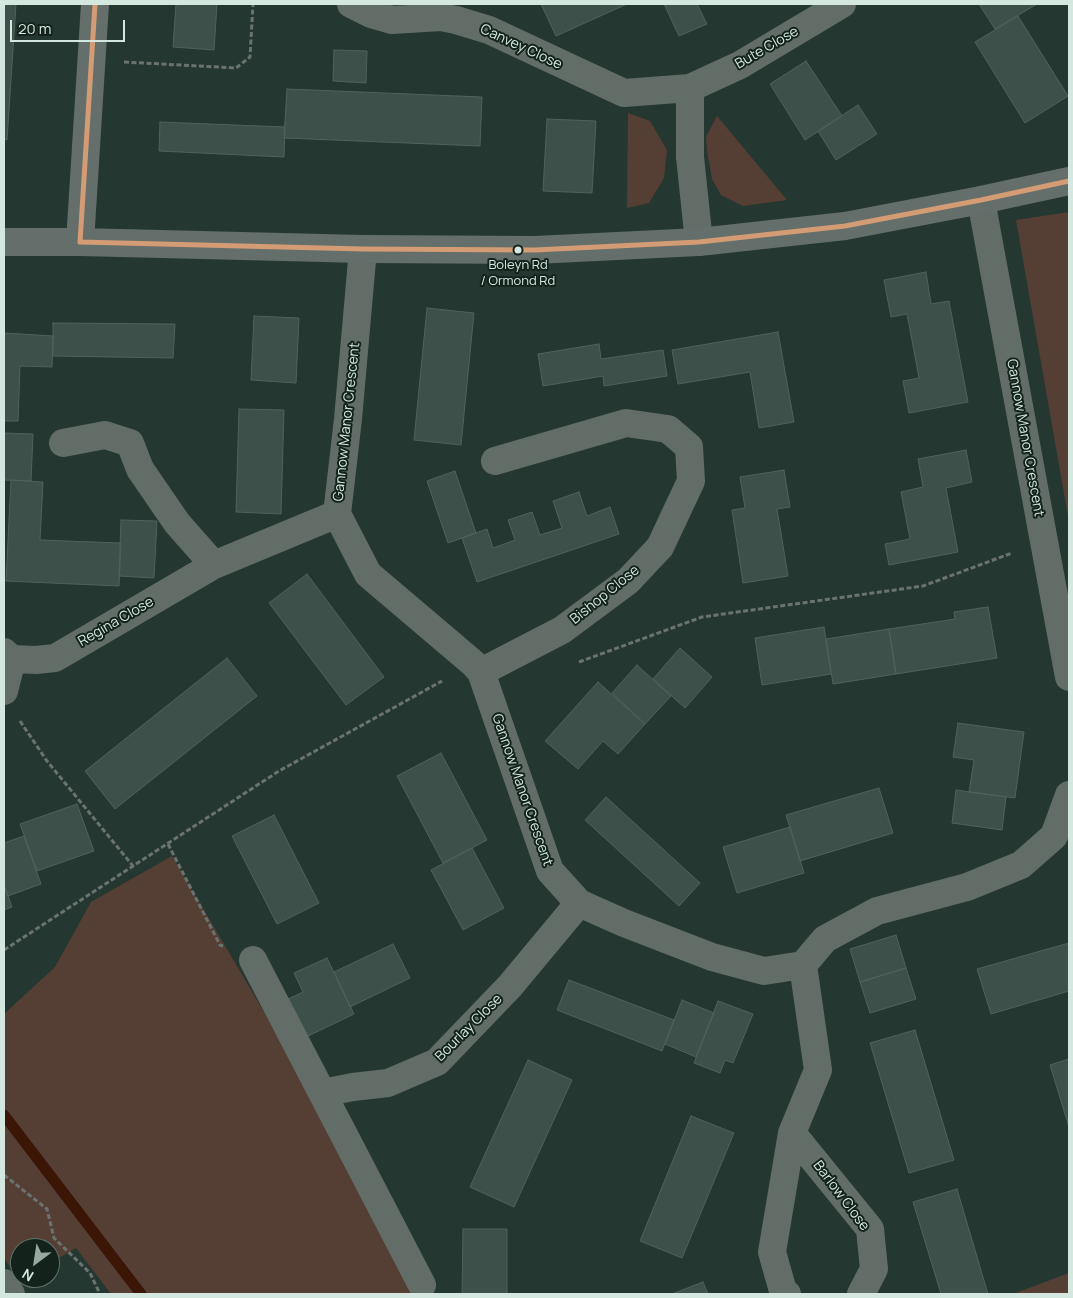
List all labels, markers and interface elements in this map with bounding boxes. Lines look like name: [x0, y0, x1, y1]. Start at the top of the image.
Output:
scale bar: [12, 10, 128, 42]
text: 20 m: [18, 18, 51, 39]
street label: Canvey Close: [477, 21, 565, 73]
street label: Bute Close: [732, 23, 802, 73]
marker: Boleyn Rd / Ormond Rd: [513, 245, 523, 255]
place label: Boleyn Rd / Ormond Rd: [481, 257, 555, 288]
street label: Gannow Manor Crescent: [330, 342, 364, 502]
street label: Gannow Manor Crescent: [1003, 358, 1047, 518]
street label: Bishop Close: [567, 562, 643, 628]
street label: Regina Close: [75, 594, 157, 650]
street label: Gannow Manor Crescent: [488, 712, 556, 868]
street label: Bourlay Close: [432, 991, 506, 1065]
street label: Barlow Close: [809, 1158, 873, 1234]
north arrow: [10, 1238, 60, 1288]
text: N: [18, 1265, 37, 1286]

